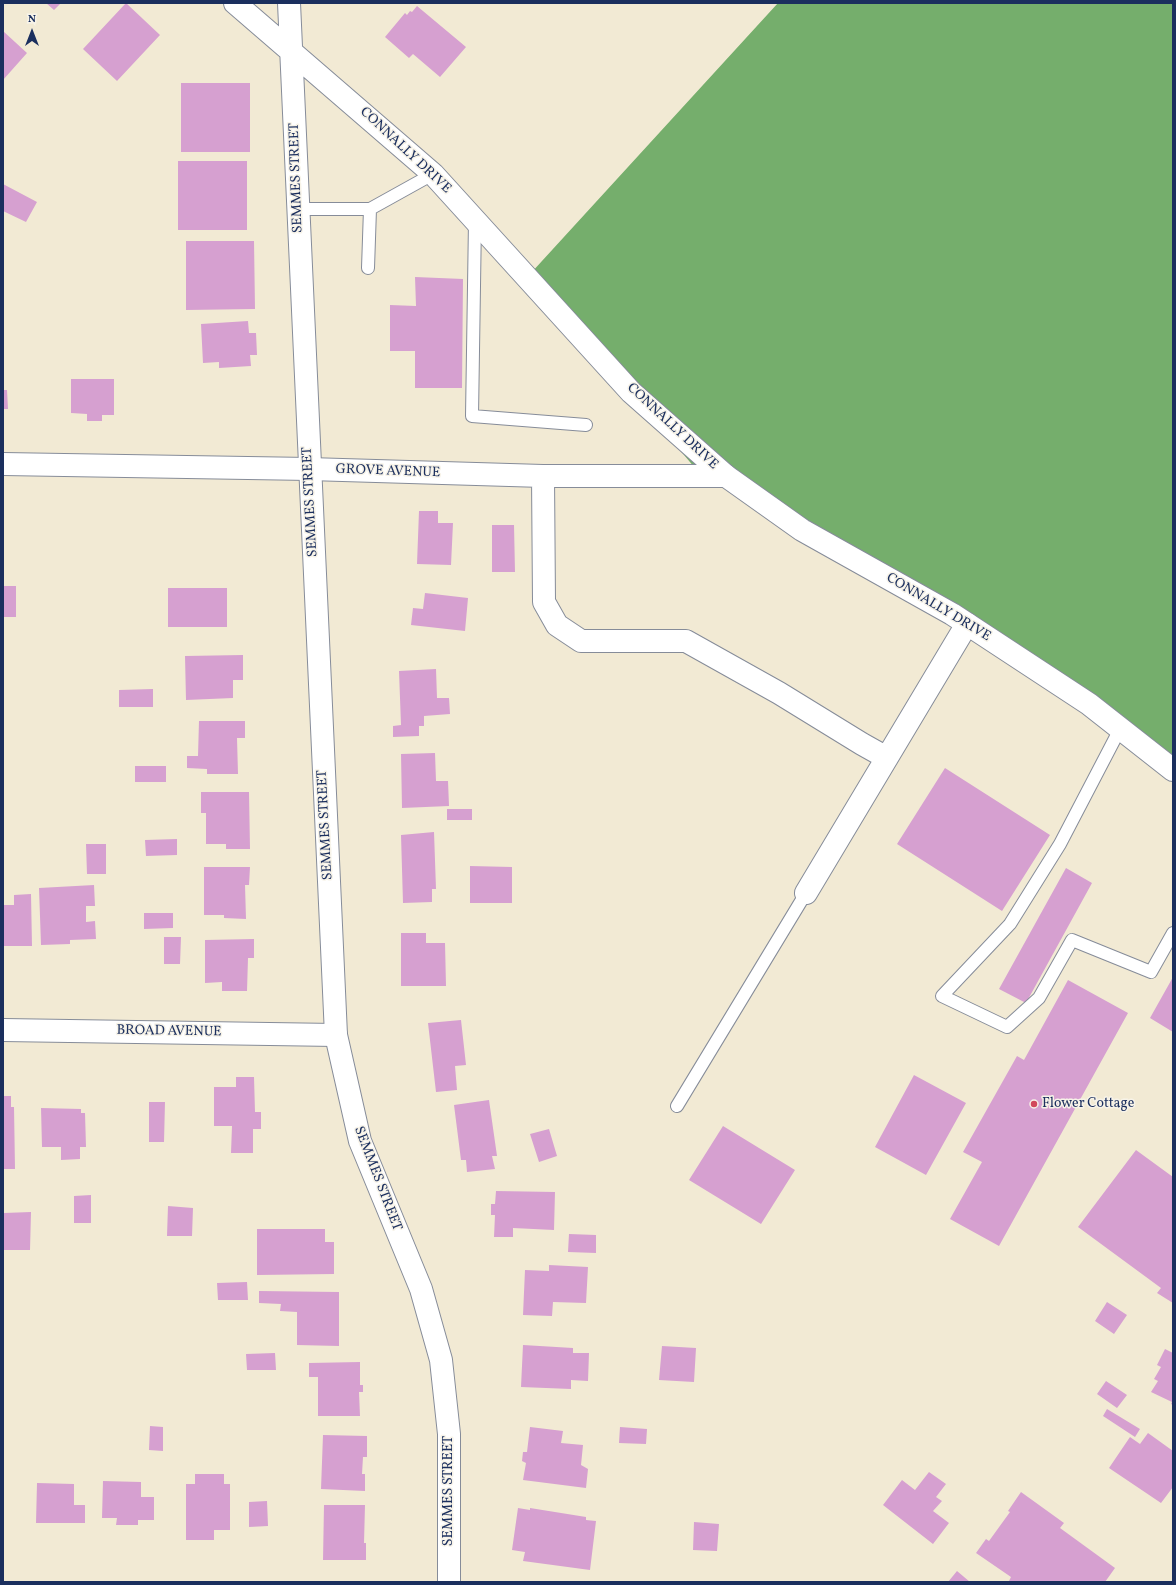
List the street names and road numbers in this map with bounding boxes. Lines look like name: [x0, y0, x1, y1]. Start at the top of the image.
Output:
street label: CONNALLY DRIVE: [356, 104, 454, 198]
street label: SEMMES STREET: [287, 123, 307, 233]
street label: CONNALLY DRIVE: [623, 380, 721, 474]
street label: SEMMES STREET: [300, 446, 322, 558]
street label: GROVE AVENUE: [335, 462, 441, 482]
street label: CONNALLY DRIVE: [883, 570, 993, 646]
street label: SEMMES STREET: [315, 769, 337, 881]
street label: BROAD AVENUE: [116, 1023, 222, 1041]
street label: SEMMES STREET: [349, 1124, 405, 1234]
street label: SEMMES STREET: [441, 1436, 457, 1546]

